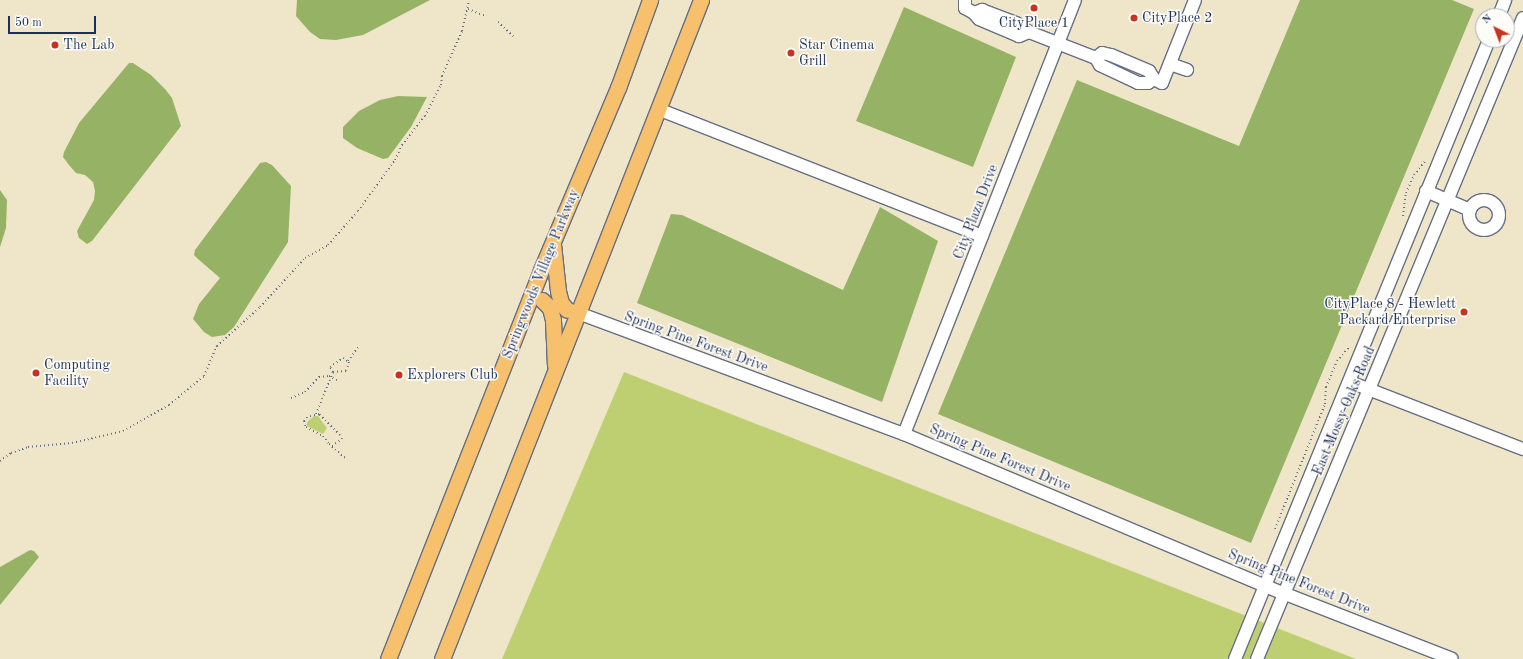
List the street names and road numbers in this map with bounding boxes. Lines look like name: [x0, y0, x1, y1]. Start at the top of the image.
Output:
street label: City Plaza Drive: [950, 162, 1002, 262]
street label: Springwoods Village Parkway: [499, 187, 583, 361]
street label: Spring Pine Forest Drive: [622, 308, 770, 376]
street label: East Mossy Oaks Road: [1309, 344, 1379, 478]
street label: Spring Pine Forest Drive: [927, 421, 1073, 495]
street label: Spring Pine Forest Drive: [1225, 546, 1373, 618]

